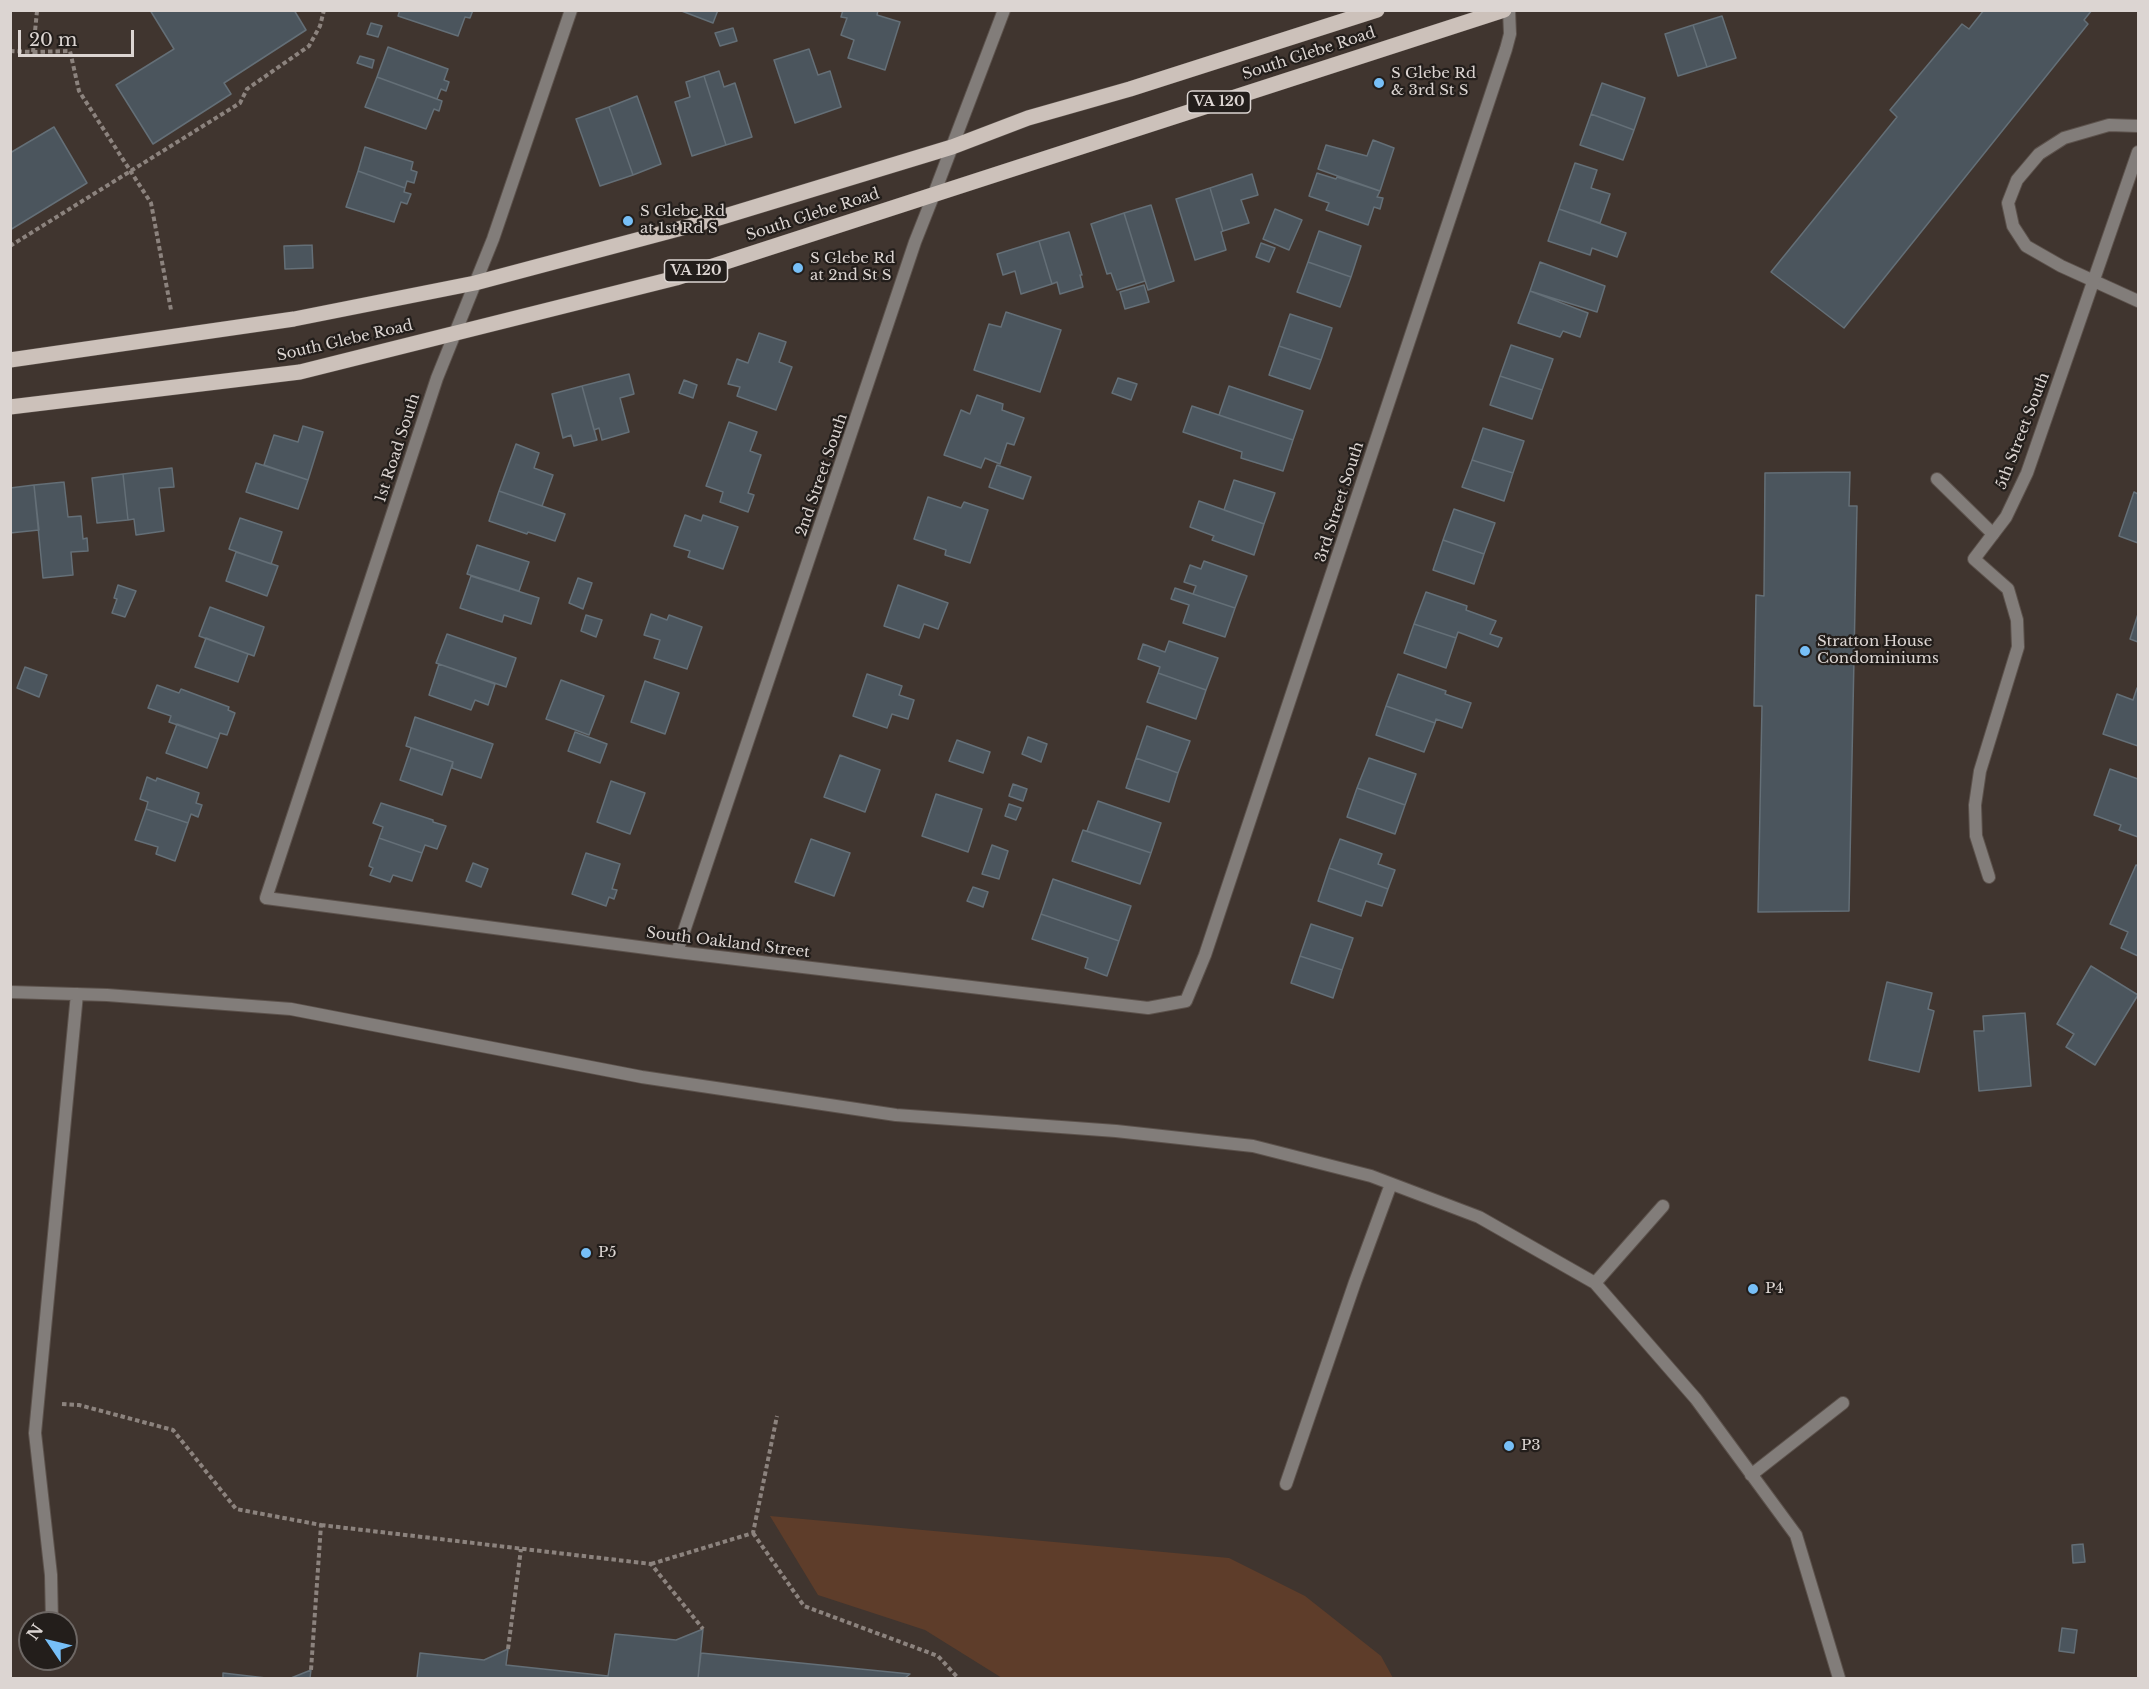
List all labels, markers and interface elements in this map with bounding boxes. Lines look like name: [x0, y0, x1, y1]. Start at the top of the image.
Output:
scale bar: [21, 18, 136, 56]
street label: South Glebe Road: [1240, 24, 1378, 84]
text: 20 m: [29, 29, 77, 51]
place label: S Glebe Rd & 3rd St S: [1391, 65, 1476, 100]
marker: S Glebe Rd & 3rd St S: [1372, 76, 1386, 90]
road number: VA 120: [1188, 91, 1250, 113]
street label: South Glebe Road: [744, 185, 882, 245]
place label: S Glebe Rd at 1st Rd S: [640, 203, 725, 238]
marker: S Glebe Rd at 1st Rd S: [621, 214, 635, 228]
place label: S Glebe Rd at 2nd St S: [810, 250, 895, 285]
road number: VA 120: [664, 260, 728, 282]
marker: S Glebe Rd at 2nd St S: [791, 261, 805, 275]
street label: South Glebe Road: [275, 317, 415, 365]
street label: 5th Street South: [1992, 370, 2054, 492]
street label: 1st Road South: [372, 391, 424, 505]
street label: 2nd Street South: [792, 411, 852, 539]
street label: 3rd Street South: [1312, 439, 1368, 565]
place label: Stratton House Condominiums: [1817, 633, 1939, 668]
marker: Stratton House Condominiums: [1798, 644, 1812, 658]
street label: South Oakland Street: [645, 924, 811, 962]
place label: P5: [598, 1244, 617, 1262]
marker: P5: [579, 1246, 593, 1260]
place label: P4: [1765, 1280, 1784, 1298]
marker: P4: [1746, 1282, 1760, 1296]
place label: P3: [1521, 1437, 1541, 1455]
marker: P3: [1502, 1439, 1516, 1453]
north arrow: [18, 1611, 78, 1671]
text: N: [22, 1620, 47, 1644]

